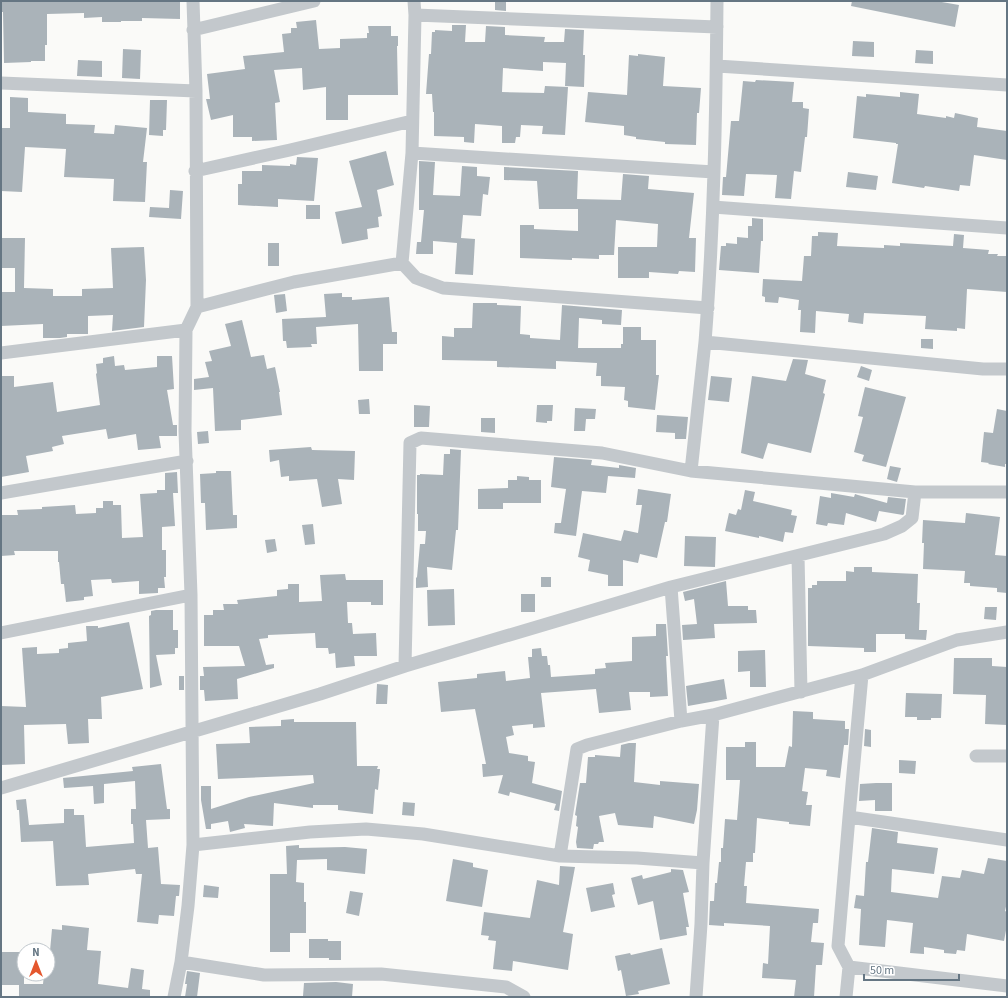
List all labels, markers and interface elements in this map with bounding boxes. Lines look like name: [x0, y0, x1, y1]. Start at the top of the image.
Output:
north arrow: [16, 942, 56, 982]
text: N: [32, 945, 40, 960]
scale bar: [864, 956, 959, 982]
text: 50 m: [870, 962, 894, 979]

